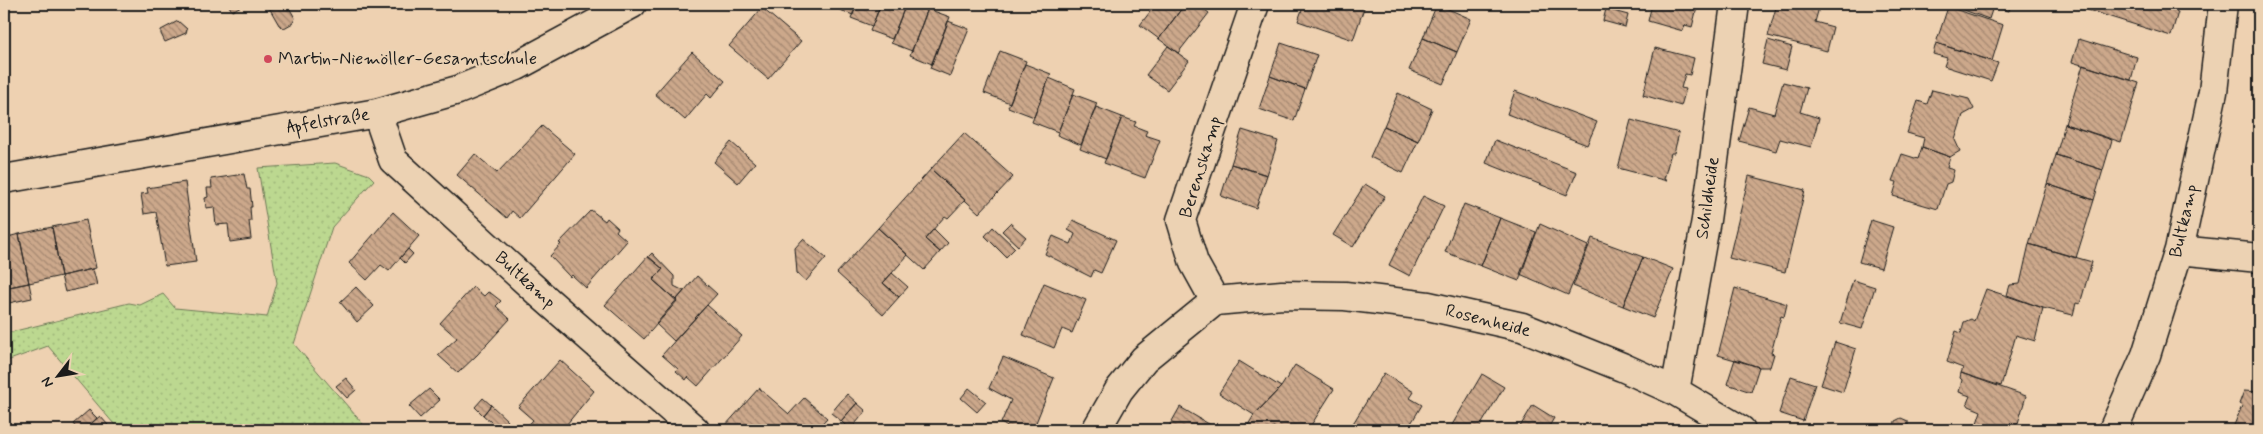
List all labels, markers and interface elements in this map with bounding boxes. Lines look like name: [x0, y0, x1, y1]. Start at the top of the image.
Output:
place label: Martin-Niemöller-Gesamtschule: [278, 47, 537, 71]
marker: Martin-Niemöller-Gesamtschule: [262, 53, 274, 65]
street label: Apfelstraße: [285, 103, 372, 140]
street label: Berenskamp: [1174, 113, 1228, 221]
street label: Schildheide: [1690, 155, 1726, 241]
street label: Bultkamp: [2164, 182, 2204, 260]
street label: Bultkamp: [489, 246, 561, 314]
street label: Rosenheide: [1443, 299, 1533, 343]
north arrow: [32, 352, 82, 402]
text: N: [38, 374, 58, 391]

